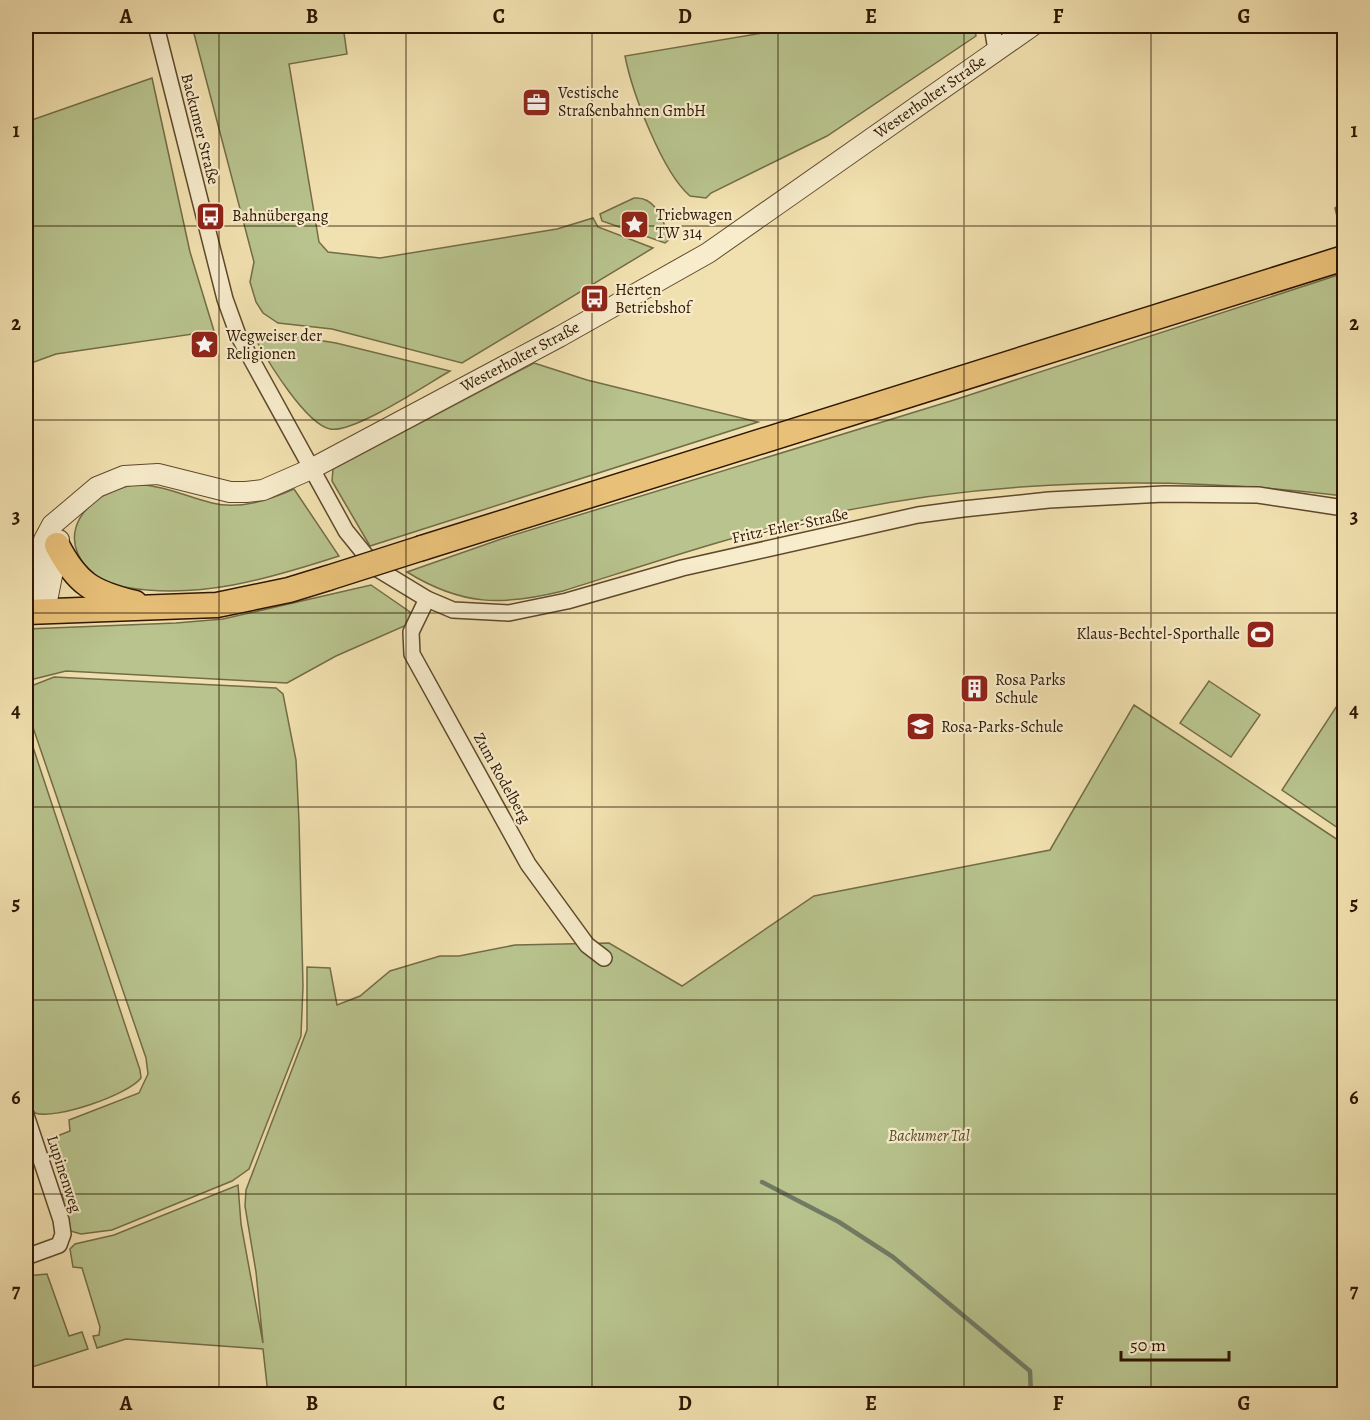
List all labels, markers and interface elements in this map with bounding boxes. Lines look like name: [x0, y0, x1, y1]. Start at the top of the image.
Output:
text: A: [119, 3, 133, 30]
text: B: [306, 3, 318, 30]
text: C: [493, 3, 505, 30]
text: D: [678, 3, 692, 30]
text: E: [865, 3, 877, 30]
text: F: [1053, 3, 1064, 30]
text: G: [1237, 3, 1251, 30]
street label: Westerholter Straße: [869, 50, 990, 144]
street label: Backumer Straße: [176, 71, 224, 187]
place label: Vestische Straßenbahnen GmbH: [557, 82, 706, 122]
office icon: Vestische Straßenbahnen GmbH: [521, 86, 553, 118]
text: 1: [12, 117, 20, 144]
text: 1: [1350, 117, 1358, 144]
bus stop icon: Bahnübergang: [195, 200, 227, 232]
place label: Triebwagen TW 314: [656, 204, 733, 244]
place label: Bahnübergang: [232, 205, 328, 227]
place icon: Triebwagen TW 314: [619, 208, 651, 240]
place label: Herten Betriebshof: [615, 279, 694, 319]
bus stop icon: Herten Betriebshof: [578, 283, 610, 315]
text: 2: [11, 310, 21, 337]
text: 2: [1349, 310, 1359, 337]
street label: Westerholter Straße: [456, 316, 583, 398]
place label: Wegweiser der Religionen: [225, 325, 322, 365]
place icon: Wegweiser der Religionen: [189, 329, 221, 361]
text: 3: [12, 503, 20, 530]
street label: Fritz-Erler-Straße: [730, 503, 850, 549]
text: 3: [1350, 503, 1358, 530]
sports icon: Klaus-Bechtel-Sporthalle: [1245, 618, 1277, 650]
place label: Klaus-Bechtel-Sporthalle: [1076, 623, 1240, 645]
place label: Rosa Parks Schule: [995, 669, 1066, 709]
building icon: Rosa Parks Schule: [958, 673, 990, 705]
text: 4: [11, 697, 21, 724]
text: 4: [1349, 697, 1359, 724]
school or university icon: Rosa-Parks-Schule: [904, 711, 936, 743]
place label: Rosa-Parks-Schule: [941, 716, 1064, 738]
street label: Zum Rodelberg: [468, 729, 536, 827]
text: 5: [12, 890, 20, 917]
text: 5: [1350, 890, 1358, 917]
text: 6: [11, 1084, 21, 1111]
text: 6: [1349, 1084, 1359, 1111]
park label: Backumer Tal: [888, 1125, 970, 1147]
street label: Lupinenweg: [41, 1132, 87, 1216]
text: 7: [12, 1277, 21, 1304]
text: 7: [1350, 1277, 1359, 1304]
scale bar: [1121, 1324, 1229, 1362]
text: 50 m: [1130, 1333, 1166, 1357]
text: A: [119, 1390, 133, 1417]
text: B: [306, 1390, 318, 1417]
text: C: [493, 1390, 505, 1417]
text: D: [678, 1390, 692, 1417]
text: E: [865, 1390, 877, 1417]
text: F: [1053, 1390, 1064, 1417]
text: G: [1237, 1390, 1251, 1417]

